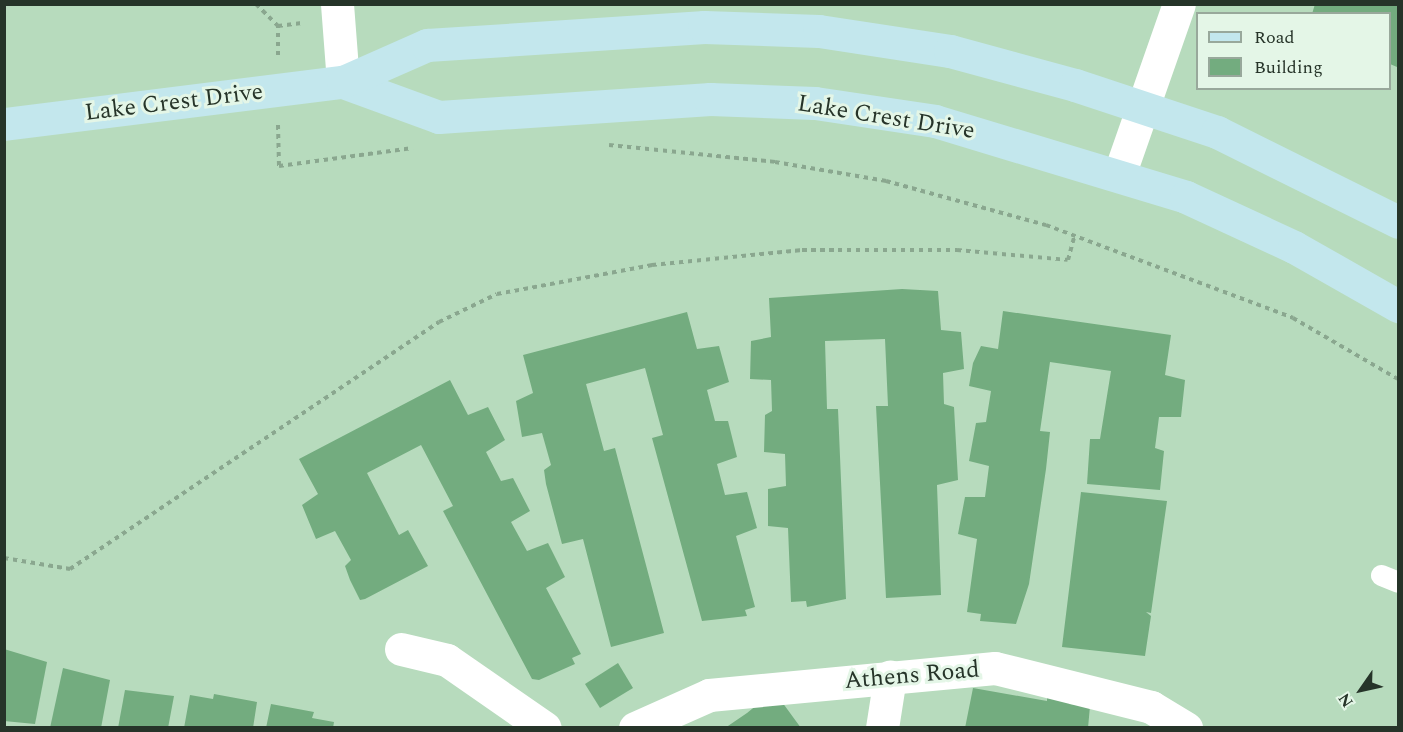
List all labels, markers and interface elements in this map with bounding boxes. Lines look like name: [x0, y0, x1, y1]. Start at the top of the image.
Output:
legend: [1196, 12, 1391, 90]
text: Road: [1254, 24, 1295, 51]
text: Building: [1254, 54, 1323, 81]
street label: Lake Crest Drive: [83, 78, 265, 128]
street label: Lake Crest Drive: [795, 90, 977, 146]
street label: Athens Road: [843, 656, 981, 696]
north arrow: [1331, 660, 1391, 720]
text: N: [1332, 688, 1360, 712]

